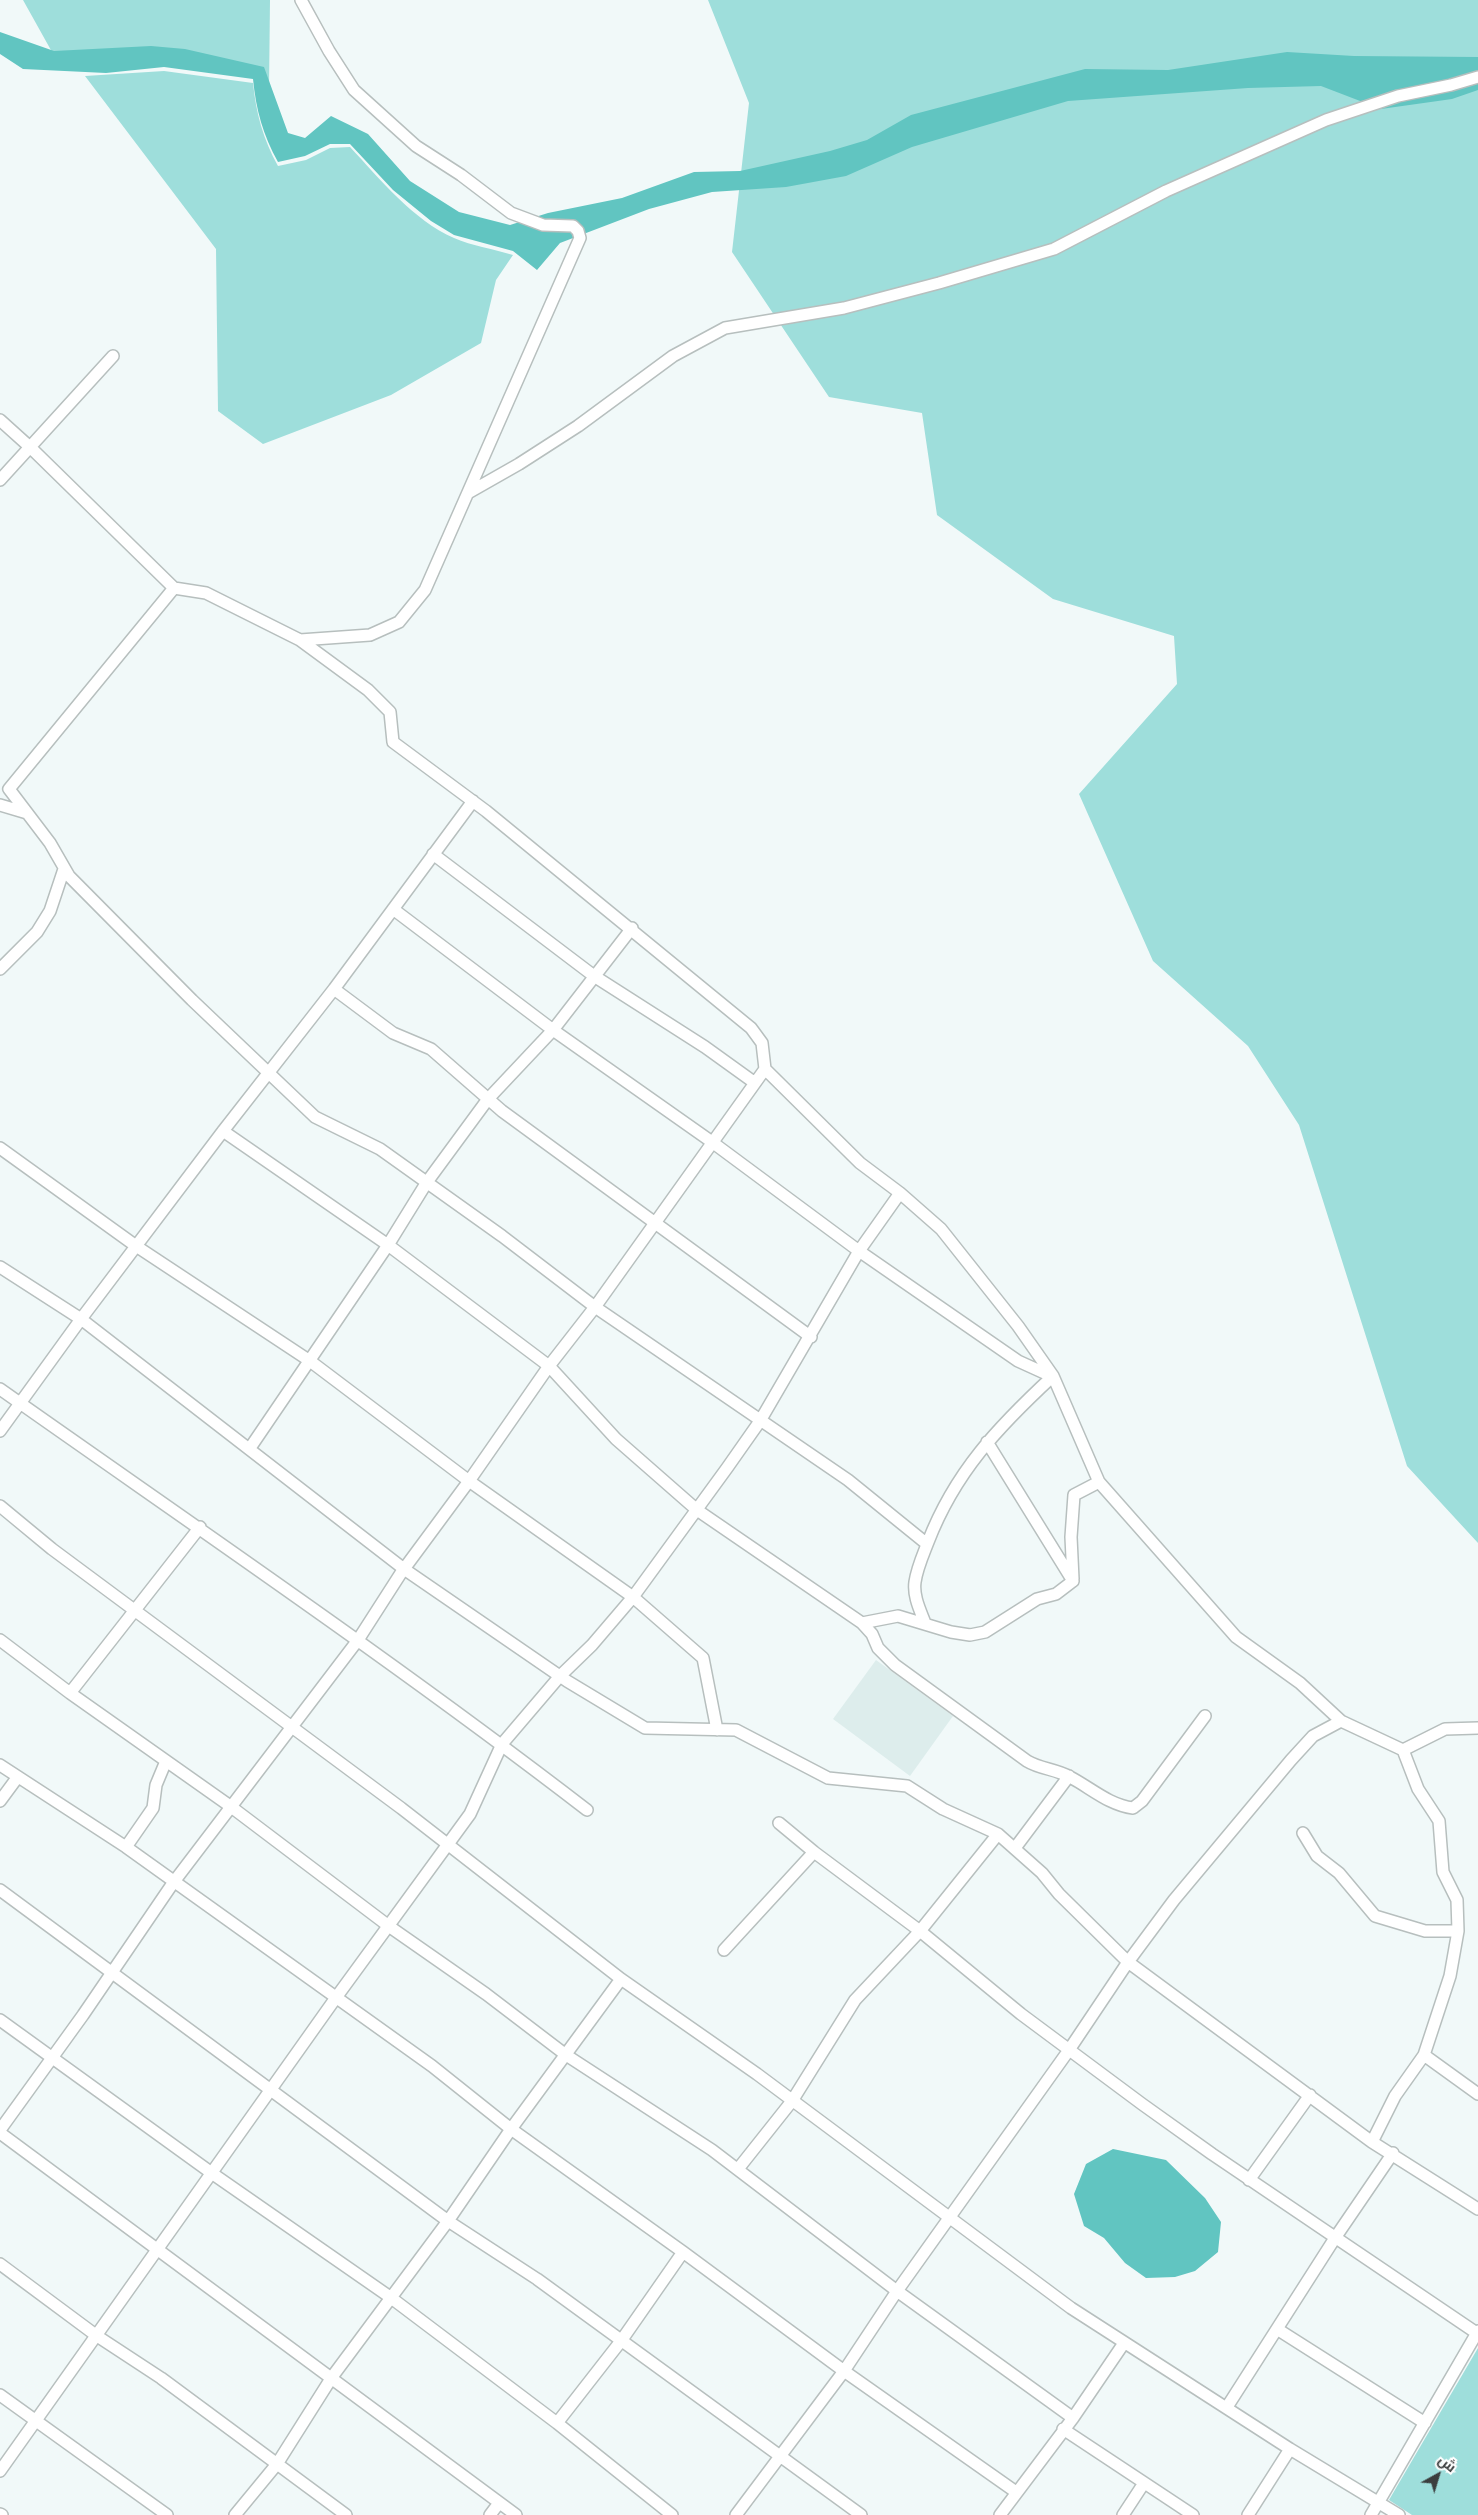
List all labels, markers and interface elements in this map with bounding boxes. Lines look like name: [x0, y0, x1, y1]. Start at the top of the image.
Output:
north arrow: [1413, 2450, 1463, 2500]
text: ش: [1435, 2451, 1460, 2476]

